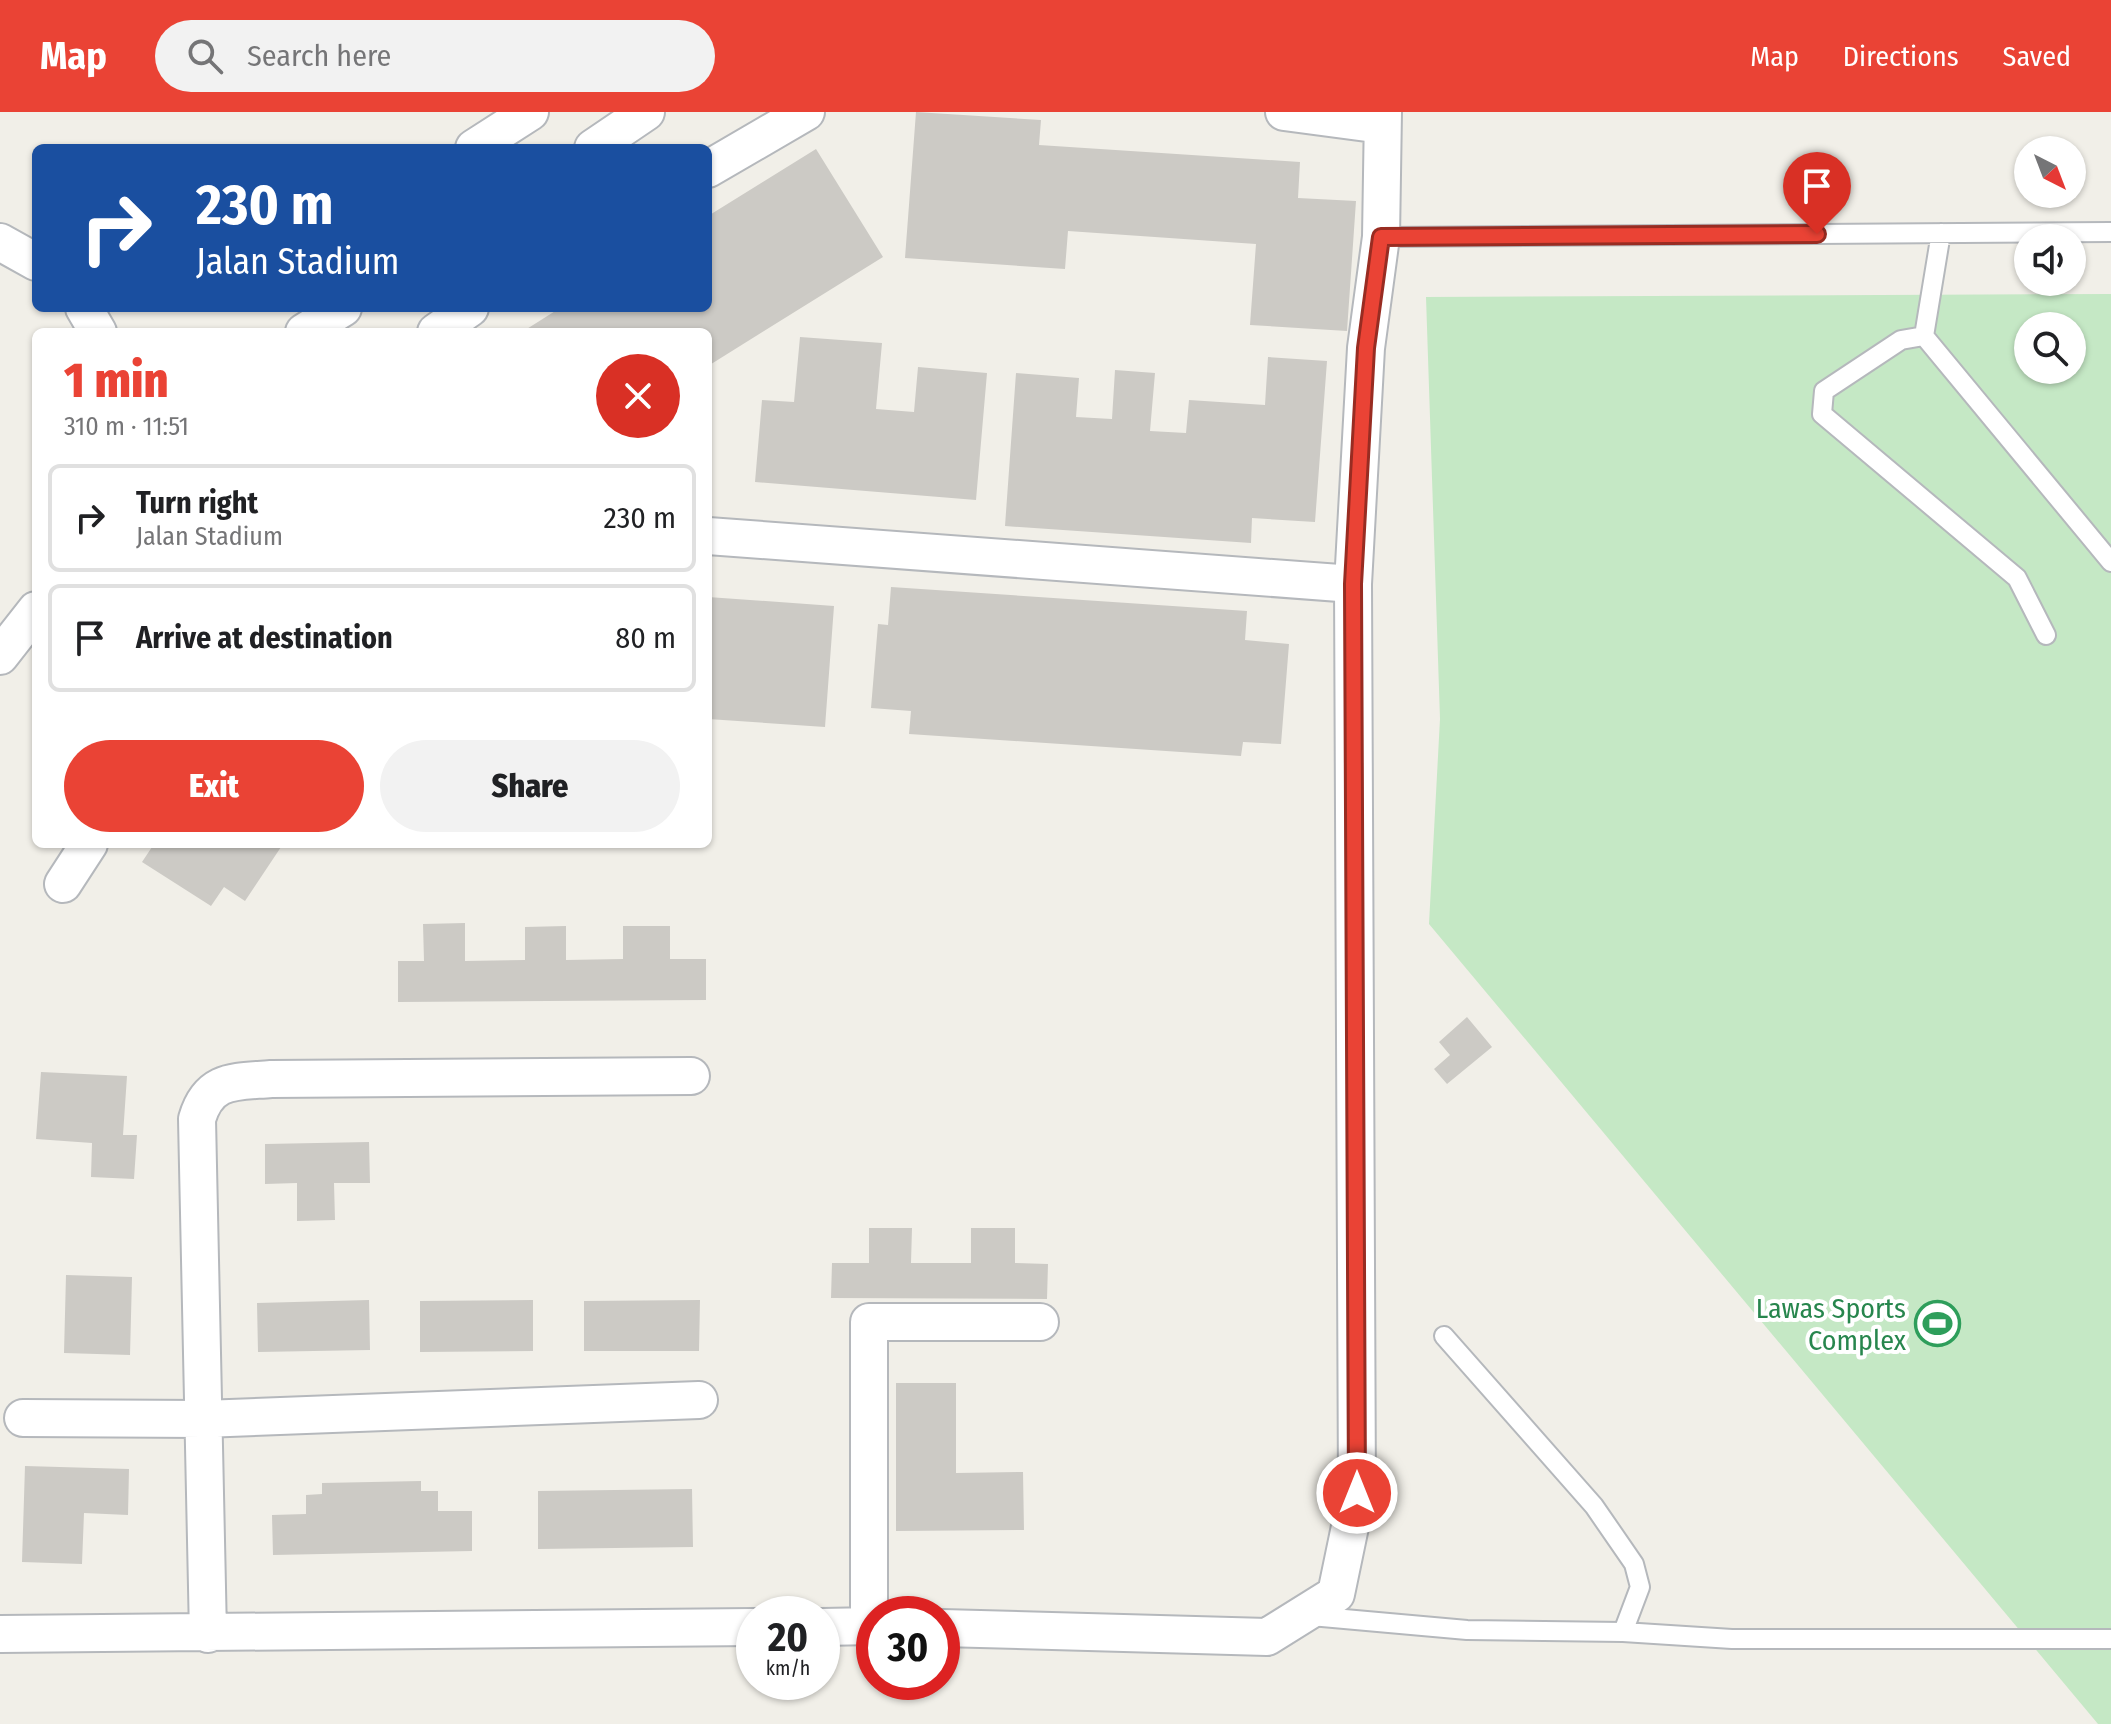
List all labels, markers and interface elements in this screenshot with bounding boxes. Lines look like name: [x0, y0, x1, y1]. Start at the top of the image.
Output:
search box: [155, 20, 715, 92]
text: Map: [40, 33, 107, 79]
icon: search: [183, 34, 227, 78]
text: Search here: [247, 38, 391, 74]
text: Map: [1750, 40, 1799, 73]
text: Directions: [1843, 40, 1959, 73]
text: Saved: [2003, 40, 2071, 73]
north arrow: [2014, 136, 2086, 208]
map controls: [2014, 136, 2086, 384]
pin: [1783, 152, 1851, 234]
icon: arrive: [1795, 164, 1839, 208]
text: 230 m: [196, 172, 333, 239]
icon: right: [64, 176, 168, 280]
button: sound: [2014, 224, 2086, 296]
text: Jalan Stadium: [196, 240, 399, 284]
button: search: [2014, 312, 2086, 384]
text: 1 min: [64, 352, 168, 410]
button: close: [596, 354, 680, 438]
text: 310 m · 11:51: [64, 411, 189, 442]
text: Turn right: [136, 485, 258, 521]
icon: right: [68, 496, 112, 540]
text: 230 m: [604, 500, 676, 536]
text: Jalan Stadium: [136, 521, 283, 552]
icon: arrive: [68, 616, 112, 660]
text: Arrive at destination: [136, 620, 393, 656]
text: 80 m: [615, 620, 676, 656]
button: Exit: [64, 740, 364, 832]
button: Share: [380, 740, 680, 832]
place label: Lawas Sports Complex: [1756, 1292, 1907, 1357]
sports icon: Lawas Sports Complex: [1913, 1300, 1961, 1348]
position arrow: [1315, 1451, 1399, 1535]
speed limit sign: 30: [856, 1596, 960, 1700]
text: 20: [768, 1614, 808, 1662]
text: km/h: [766, 1656, 810, 1680]

